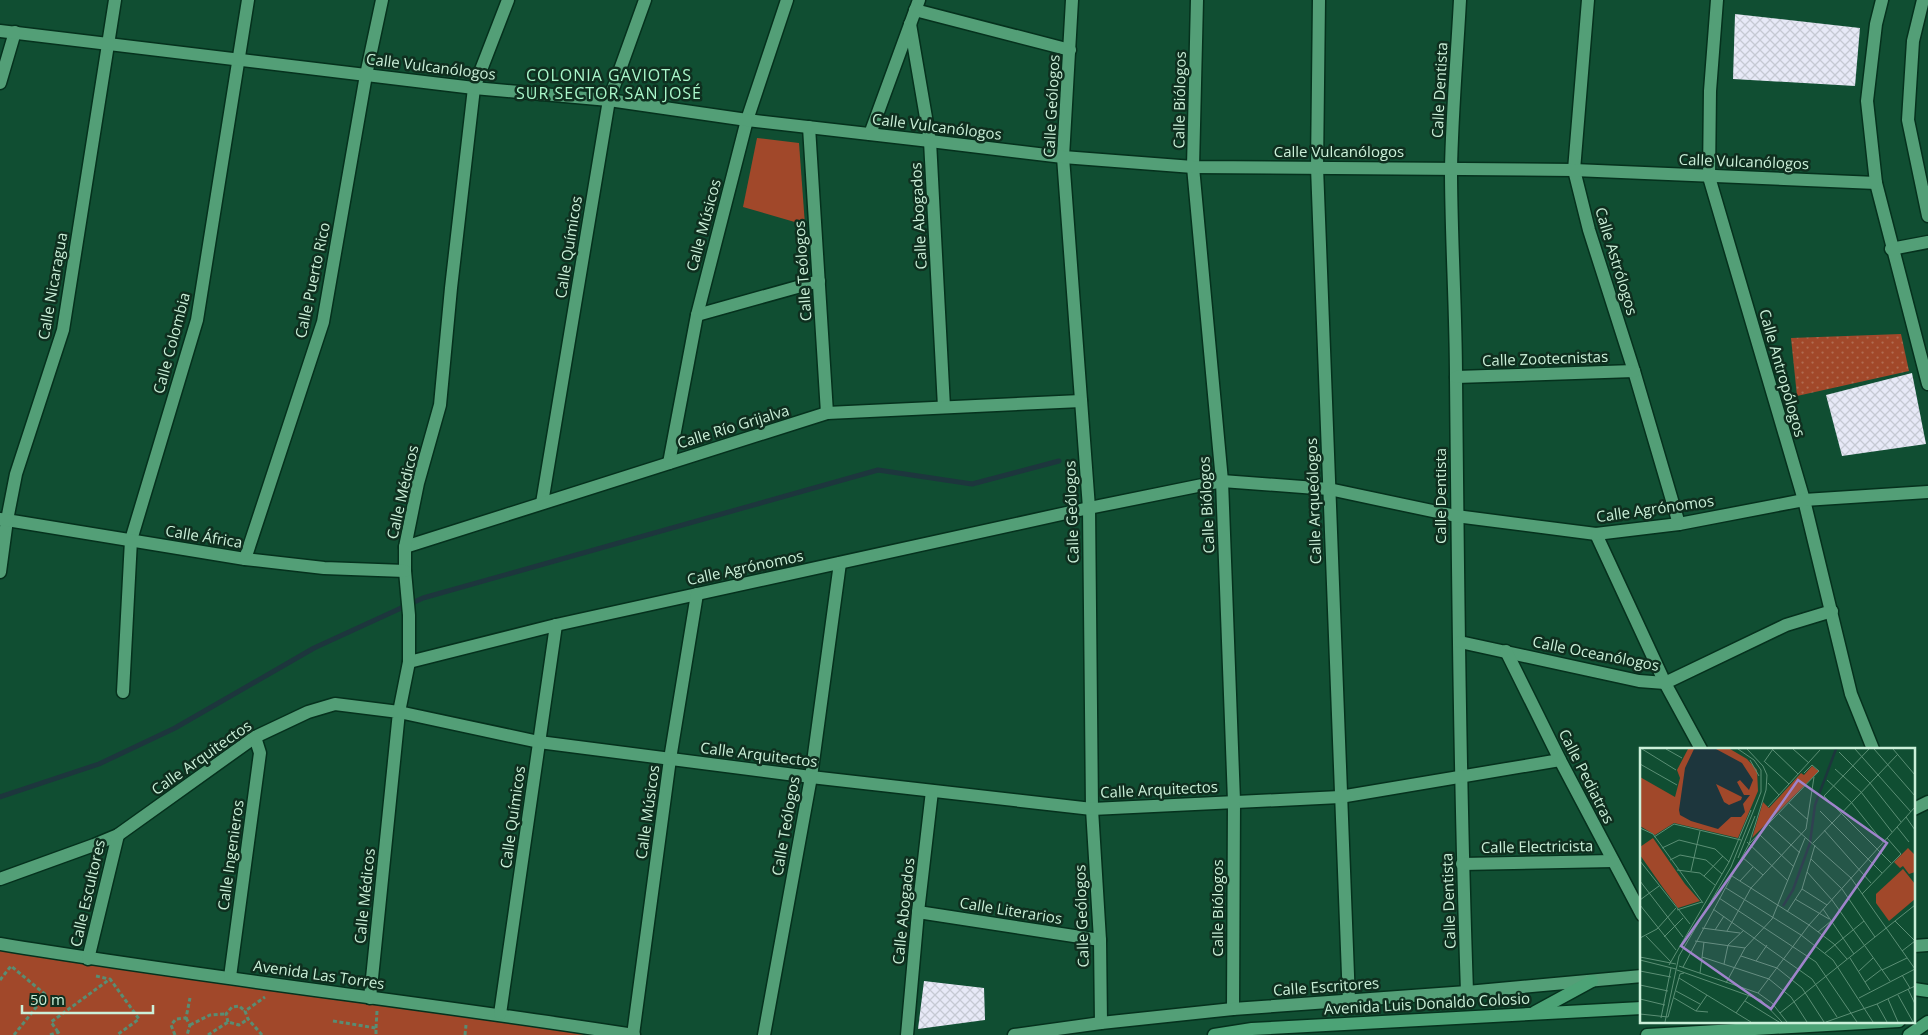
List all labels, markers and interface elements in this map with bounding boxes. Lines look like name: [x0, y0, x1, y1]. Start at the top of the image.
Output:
street label: Calle Dentista: [1426, 41, 1452, 139]
street label: Calle Vulcanólogos: [365, 48, 497, 84]
street label: Calle Biólogos: [1168, 51, 1190, 149]
street label: Calle Geólogos: [1038, 54, 1064, 158]
district label: COLONIA GAVIOTAS SUR SECTOR SAN JOSÉ: [516, 64, 702, 104]
street label: Calle Vulcanólogos: [871, 108, 1003, 144]
street label: Calle Vulcanólogos: [1274, 141, 1404, 161]
street label: Calle Vulcanólogos: [1678, 149, 1810, 173]
street label: Calle Abogados: [905, 162, 931, 270]
street label: Calle Músicos: [681, 177, 725, 273]
street label: Calle Químicos: [550, 194, 586, 300]
street label: Calle Astrólogos: [1591, 205, 1643, 317]
street label: Calle Puerto Rico: [290, 220, 334, 340]
street label: Calle Teólogos: [789, 220, 815, 322]
street label: Calle Nicaragua: [33, 231, 71, 341]
street label: Calle Colombia: [148, 290, 194, 396]
street label: Calle Antropólogos: [1755, 307, 1811, 439]
street label: Calle Zootecnistas: [1482, 346, 1608, 370]
street label: Calle Río Grijalva: [675, 399, 791, 453]
street label: Calle Arqueólogos: [1301, 438, 1325, 564]
street label: Calle Médicos: [381, 443, 423, 541]
street label: Calle Dentista: [1430, 448, 1450, 544]
street label: Calle Biólogos: [1193, 456, 1219, 554]
street label: Calle Geólogos: [1059, 460, 1083, 564]
street label: Calle Agrónomos: [1595, 490, 1715, 526]
street label: Calle África: [164, 520, 244, 552]
street label: Calle Agrónomos: [685, 545, 805, 589]
street label: Calle Oceanólogos: [1531, 631, 1661, 675]
street label: Calle Arquitectos: [147, 715, 255, 799]
street label: Calle Pediatras: [1555, 725, 1619, 827]
street label: Calle Arquitectos: [699, 737, 819, 771]
inset map: [1640, 748, 1916, 1022]
street label: Calle Químicos: [495, 764, 529, 870]
street label: Calle Músicos: [631, 764, 663, 860]
street label: Calle Teólogos: [766, 775, 804, 877]
street label: Calle Arquitectos: [1100, 776, 1218, 802]
street label: Calle Ingenieros: [212, 798, 248, 912]
street label: Calle Electricista: [1481, 835, 1593, 857]
street label: Calle Escultores: [65, 837, 109, 949]
street label: Calle Médicos: [349, 847, 379, 945]
street label: Calle Dentista: [1436, 853, 1460, 949]
street label: Calle Abogados: [887, 857, 919, 965]
street label: Calle Biólogos: [1207, 859, 1227, 957]
street label: Calle Geólogos: [1069, 864, 1093, 968]
street label: Calle Literarios: [958, 892, 1064, 928]
street label: Avenida Las Torres: [252, 955, 386, 993]
street label: Calle Escritores: [1272, 972, 1380, 1000]
scale bar: [22, 982, 154, 1014]
street label: Avenida Luis Donaldo Colosio: [1324, 988, 1530, 1018]
text: 50 m: [30, 989, 65, 1009]

